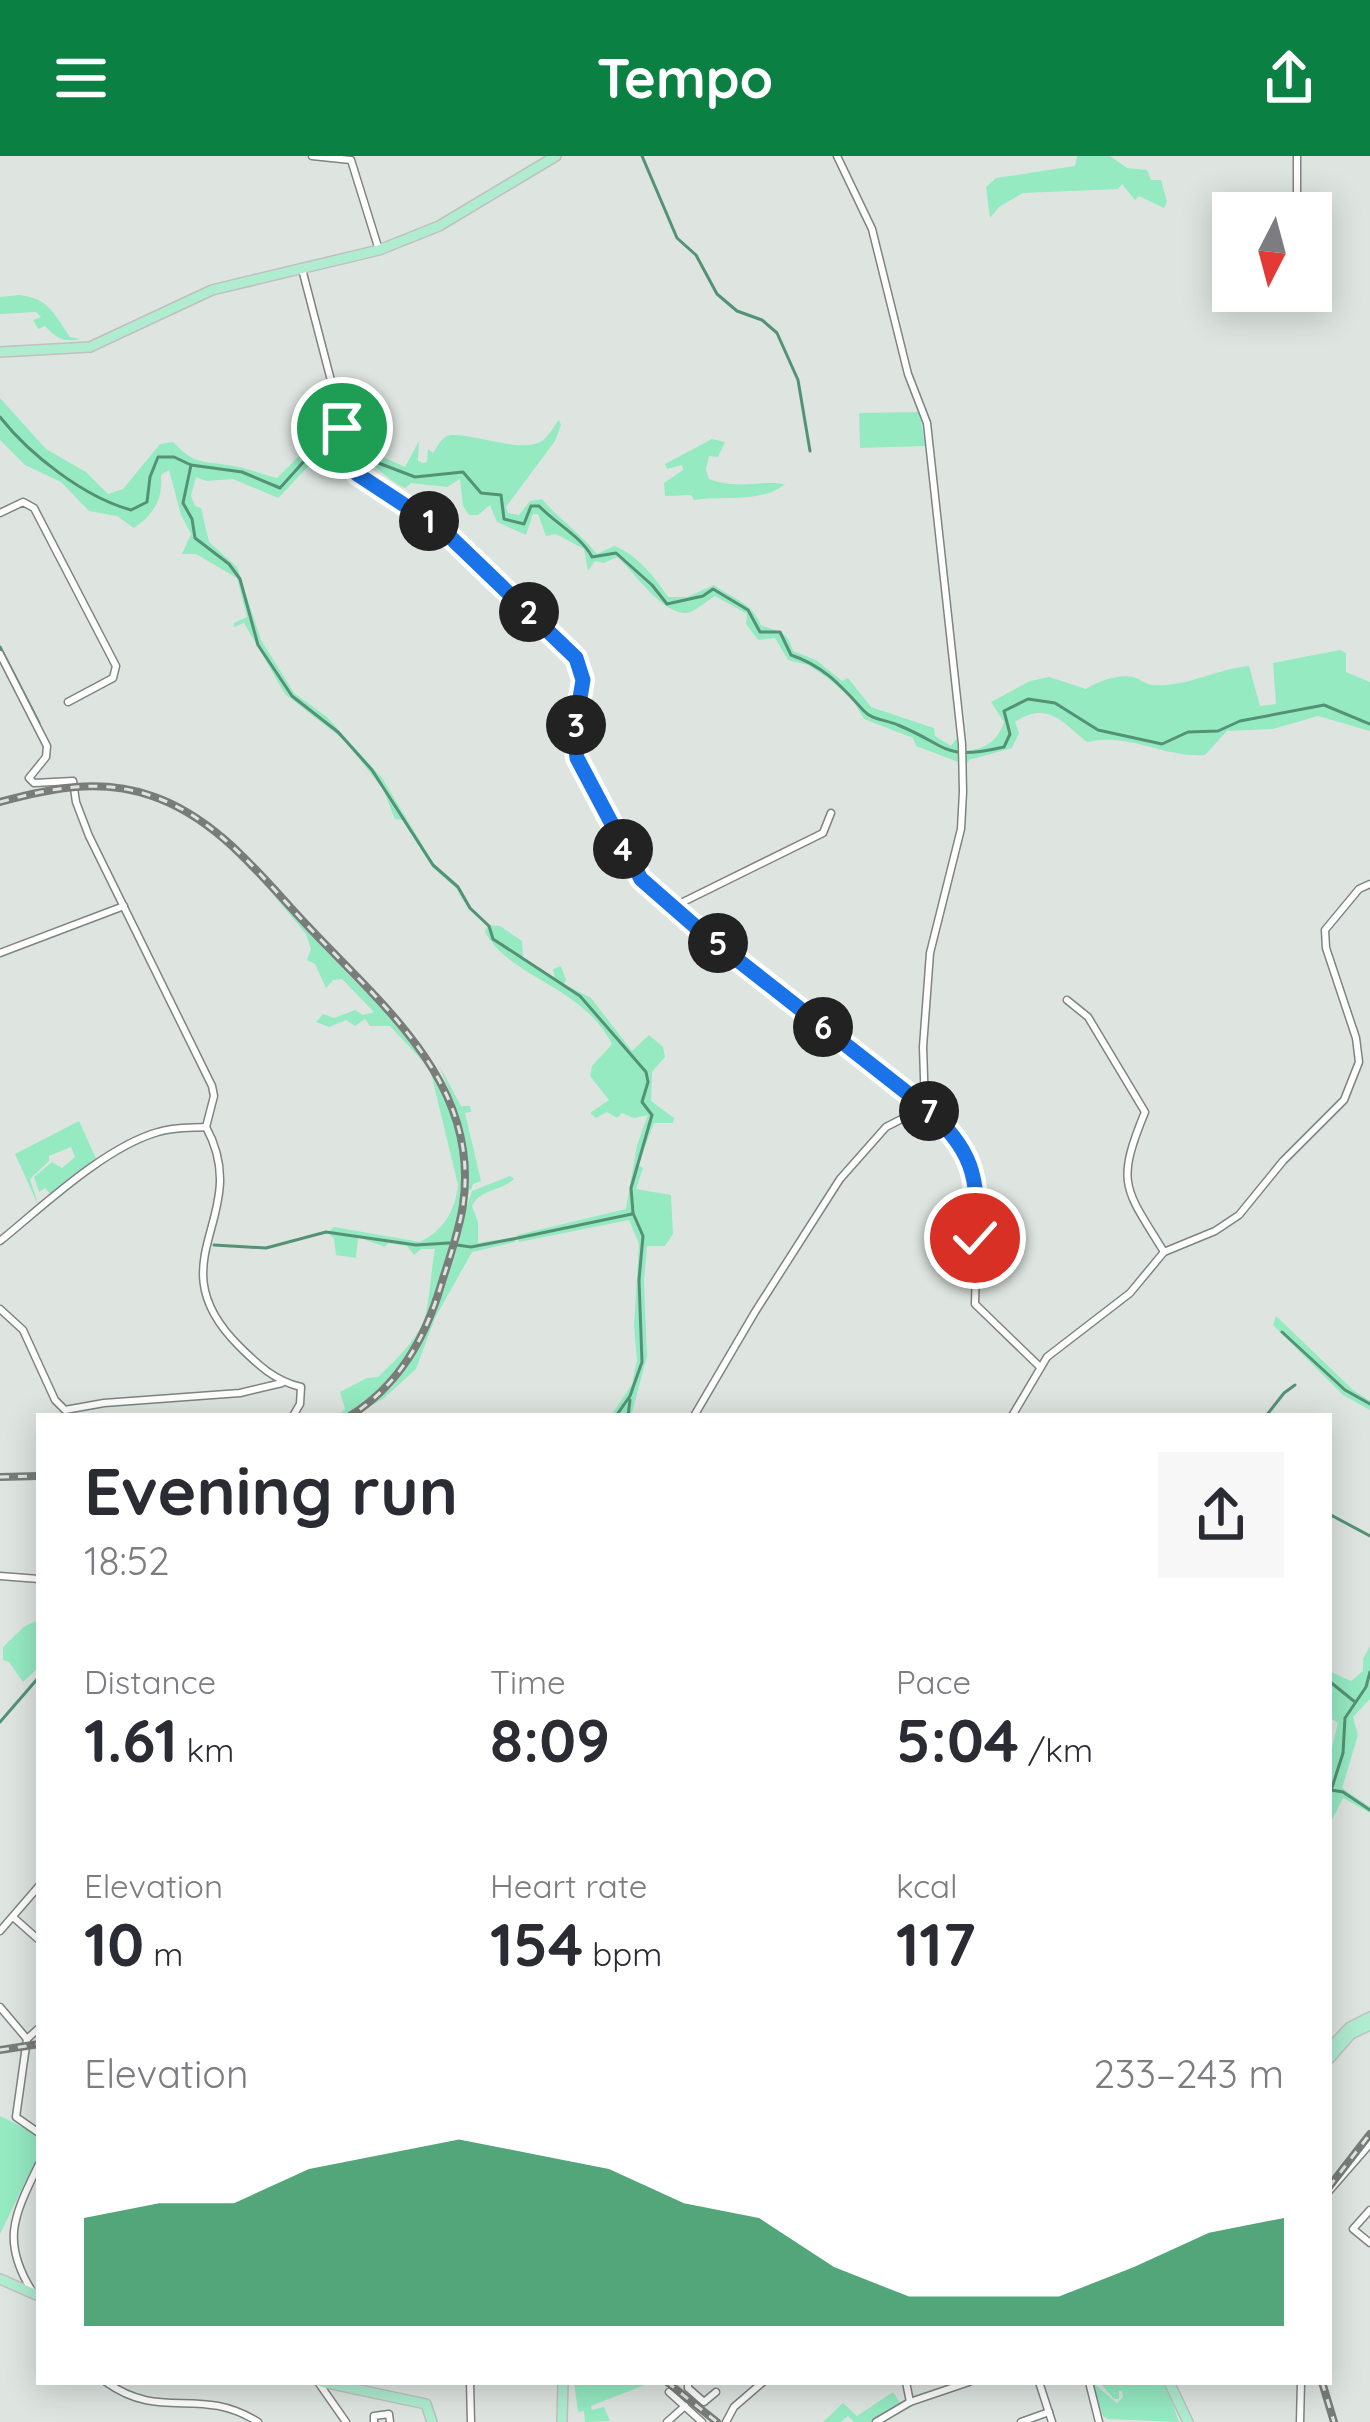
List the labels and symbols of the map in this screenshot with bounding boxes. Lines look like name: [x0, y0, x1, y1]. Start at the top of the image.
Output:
north arrow: [1212, 192, 1332, 312]
pin: [291, 377, 393, 479]
pin: 1: [399, 491, 459, 551]
pin: 2: [499, 582, 559, 642]
pin: 3: [546, 695, 606, 755]
pin: 4: [593, 819, 653, 879]
pin: 5: [688, 913, 748, 973]
pin: 6: [793, 997, 853, 1057]
pin: 7: [899, 1081, 959, 1141]
pin: [924, 1187, 1026, 1289]

